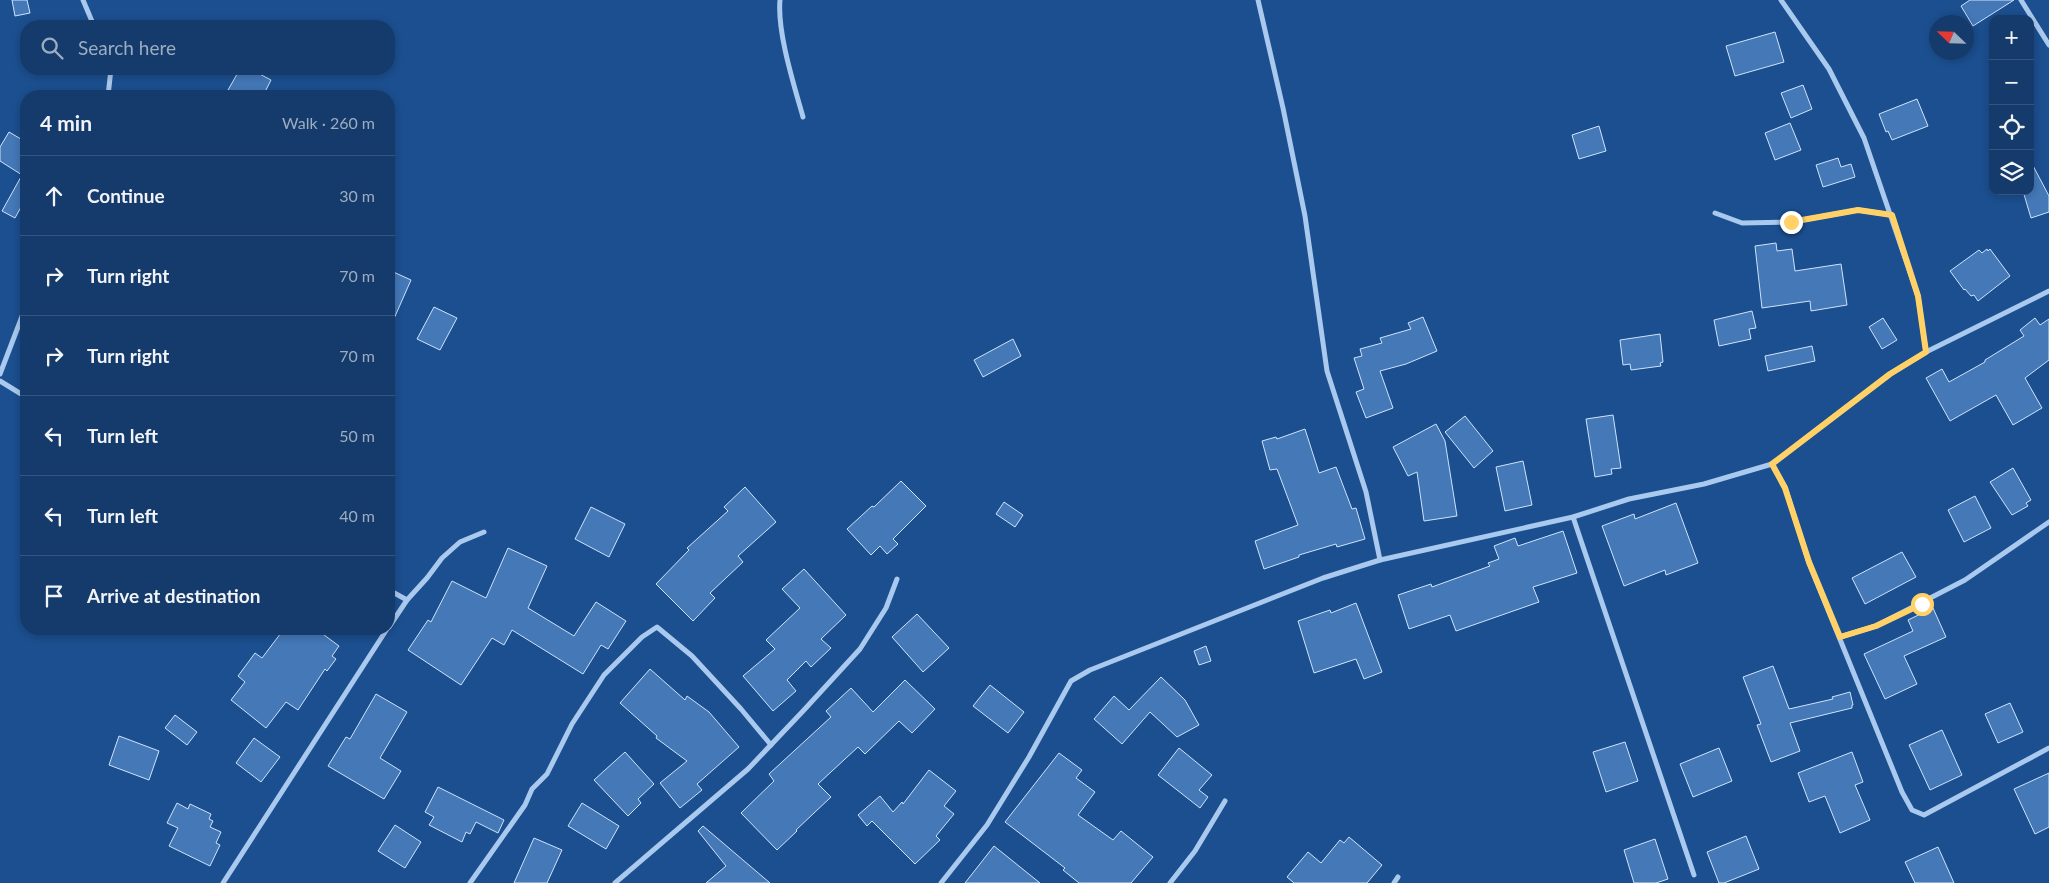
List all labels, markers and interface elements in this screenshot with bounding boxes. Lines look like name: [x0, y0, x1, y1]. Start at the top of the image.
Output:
north arrow: [1929, 15, 1974, 60]
map controls: [1989, 15, 2034, 195]
button: +: [1989, 15, 2034, 60]
search box: [20, 20, 395, 75]
icon: search: [38, 34, 66, 62]
text: Search here: [78, 36, 176, 59]
button: −: [1989, 60, 2034, 105]
button: locate: [1989, 105, 2034, 150]
text: 4 min: [40, 110, 92, 135]
text: Walk · 260 m: [282, 113, 375, 132]
button: layers: [1989, 150, 2034, 195]
icon: ahead: [40, 182, 68, 210]
text: Continue: [87, 184, 165, 207]
text: 30 m: [339, 186, 375, 205]
route end: [1780, 211, 1803, 234]
icon: right: [40, 262, 68, 290]
text: Turn right: [87, 264, 169, 287]
text: 70 m: [339, 266, 375, 285]
icon: right: [40, 342, 68, 370]
text: Turn right: [87, 344, 169, 367]
text: 70 m: [339, 346, 375, 365]
icon: left: [40, 422, 68, 450]
text: Turn left: [87, 424, 158, 447]
text: 50 m: [339, 426, 375, 445]
icon: left: [40, 502, 68, 530]
text: Turn left: [87, 504, 158, 527]
text: 40 m: [339, 506, 375, 525]
icon: arrive: [40, 582, 68, 610]
text: Arrive at destination: [87, 584, 260, 607]
route start: [1911, 593, 1934, 616]

